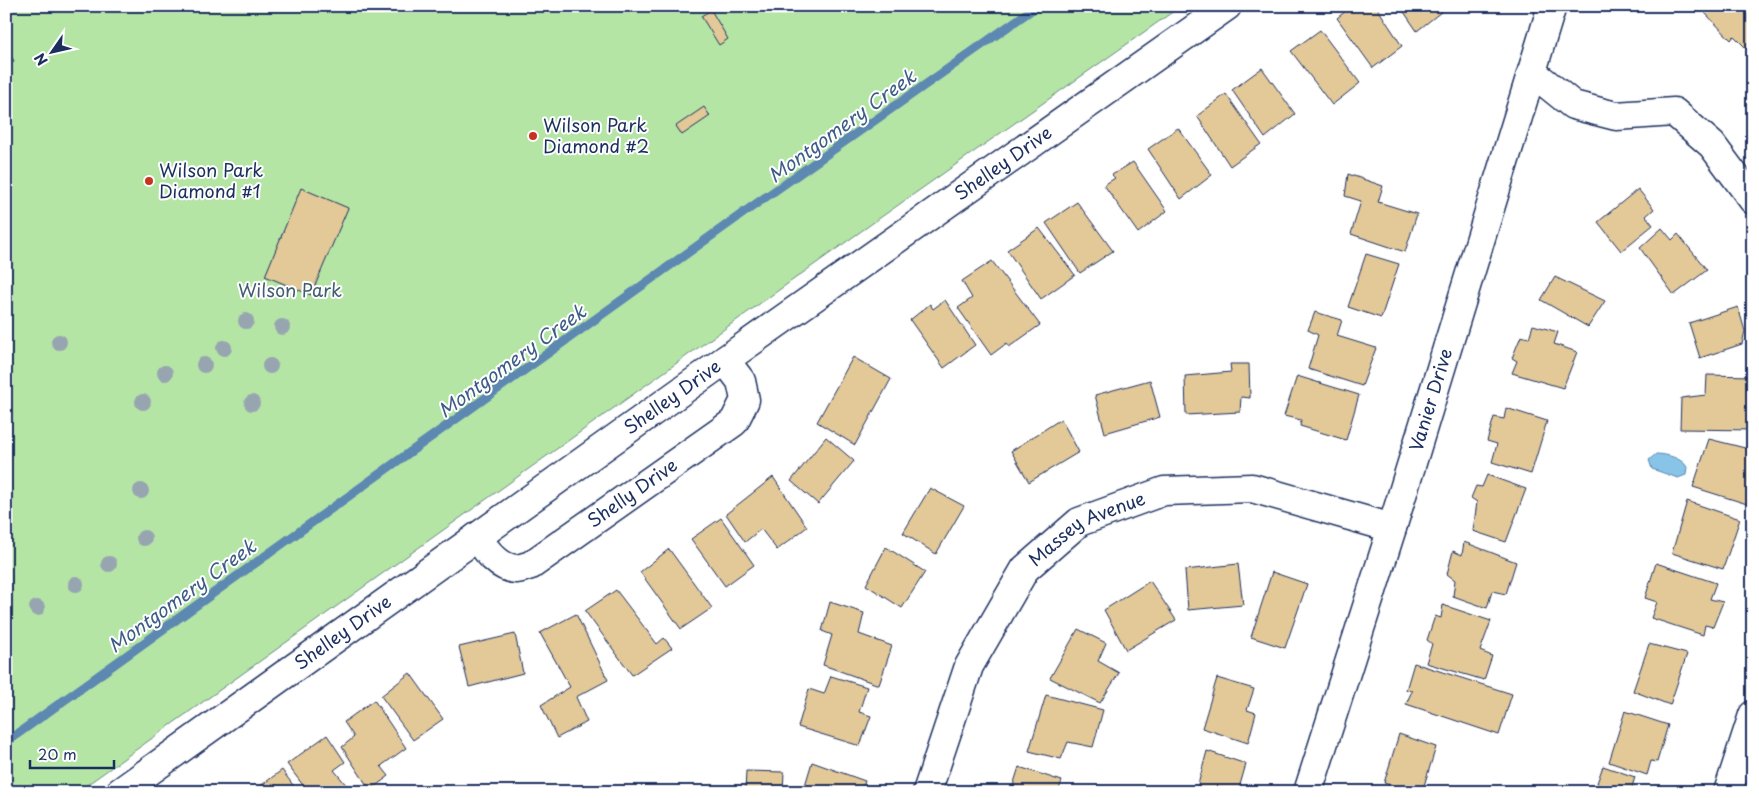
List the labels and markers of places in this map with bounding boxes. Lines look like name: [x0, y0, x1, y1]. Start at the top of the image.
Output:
place label: Wilson Park Diamond #2: [543, 111, 649, 159]
marker: Wilson Park Diamond #2: [527, 130, 539, 142]
place label: Wilson Park Diamond #1: [159, 156, 263, 204]
marker: Wilson Park Diamond #1: [143, 175, 155, 187]

